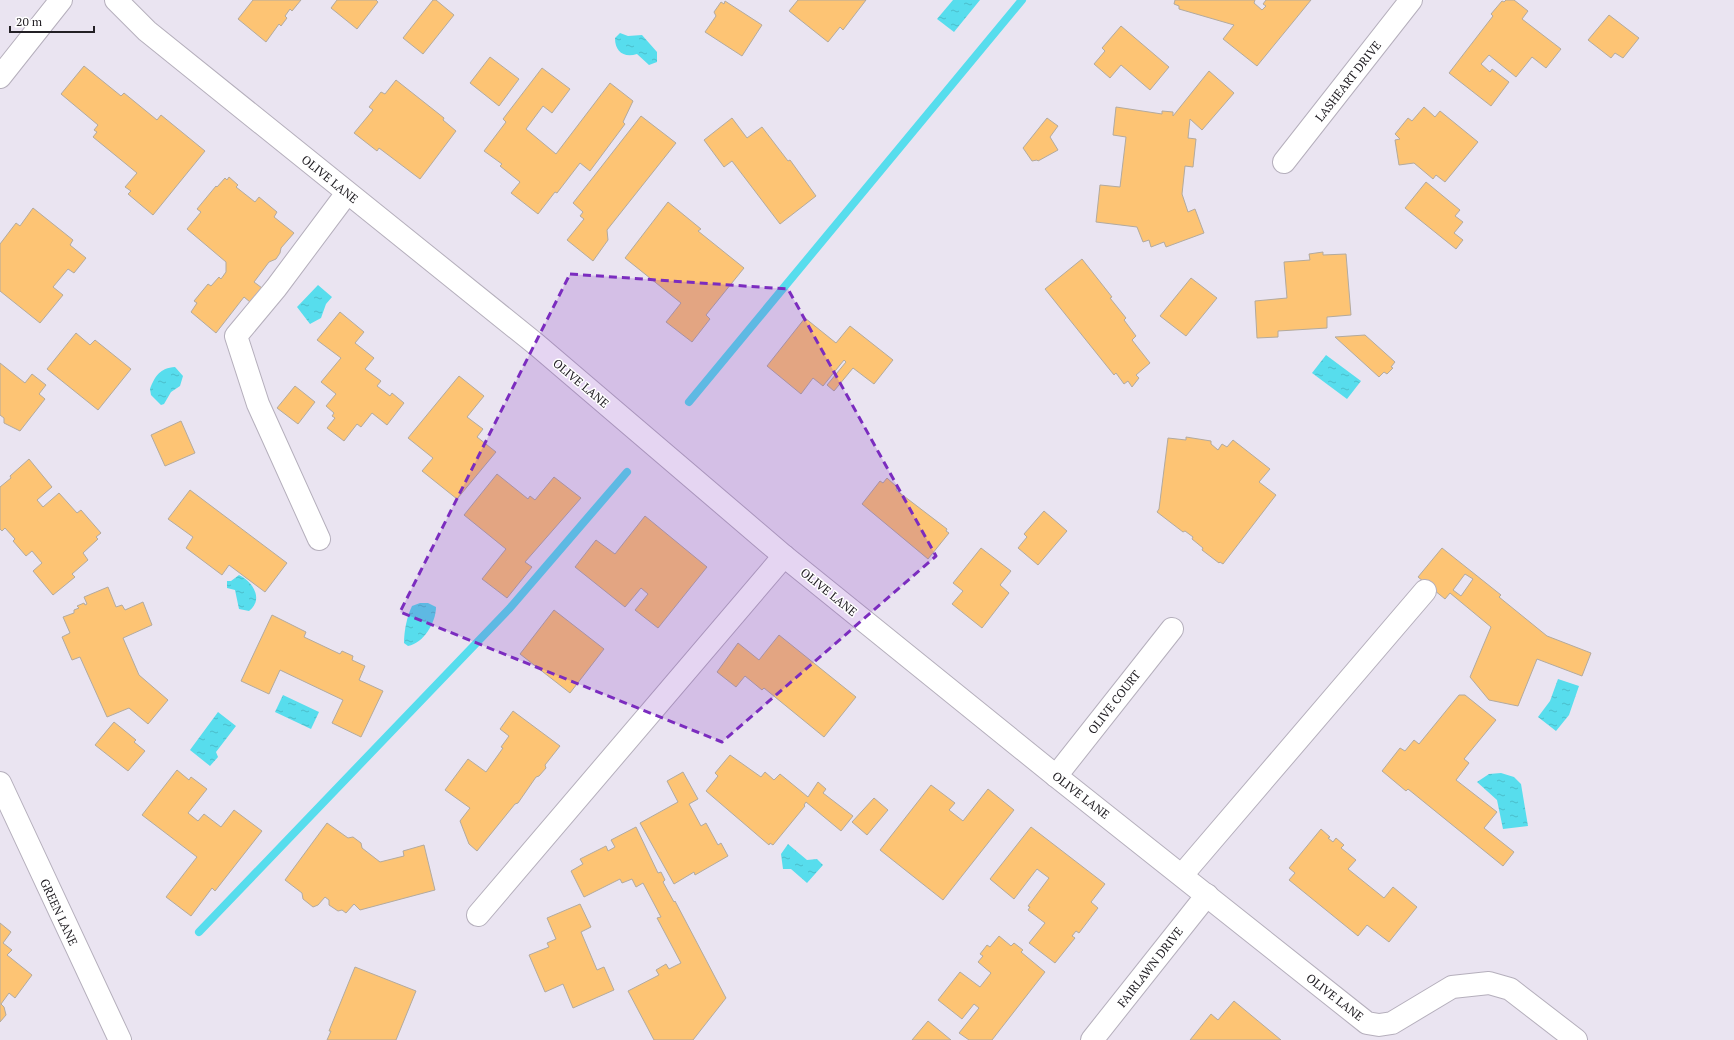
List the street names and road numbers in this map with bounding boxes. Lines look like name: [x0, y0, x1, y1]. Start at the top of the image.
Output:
street label: LASHEART DRIVE: [1312, 38, 1384, 124]
street label: OLIVE LANE: [299, 152, 361, 206]
street label: OLIVE LANE: [550, 355, 612, 411]
street label: OLIVE LANE: [798, 565, 860, 619]
street label: OLIVE COURT: [1084, 667, 1144, 737]
street label: OLIVE LANE: [1049, 768, 1113, 822]
street label: GREEN LANE: [37, 876, 81, 948]
street label: FAIRLAWN DRIVE: [1114, 924, 1186, 1010]
street label: OLIVE LANE: [1303, 970, 1367, 1024]

